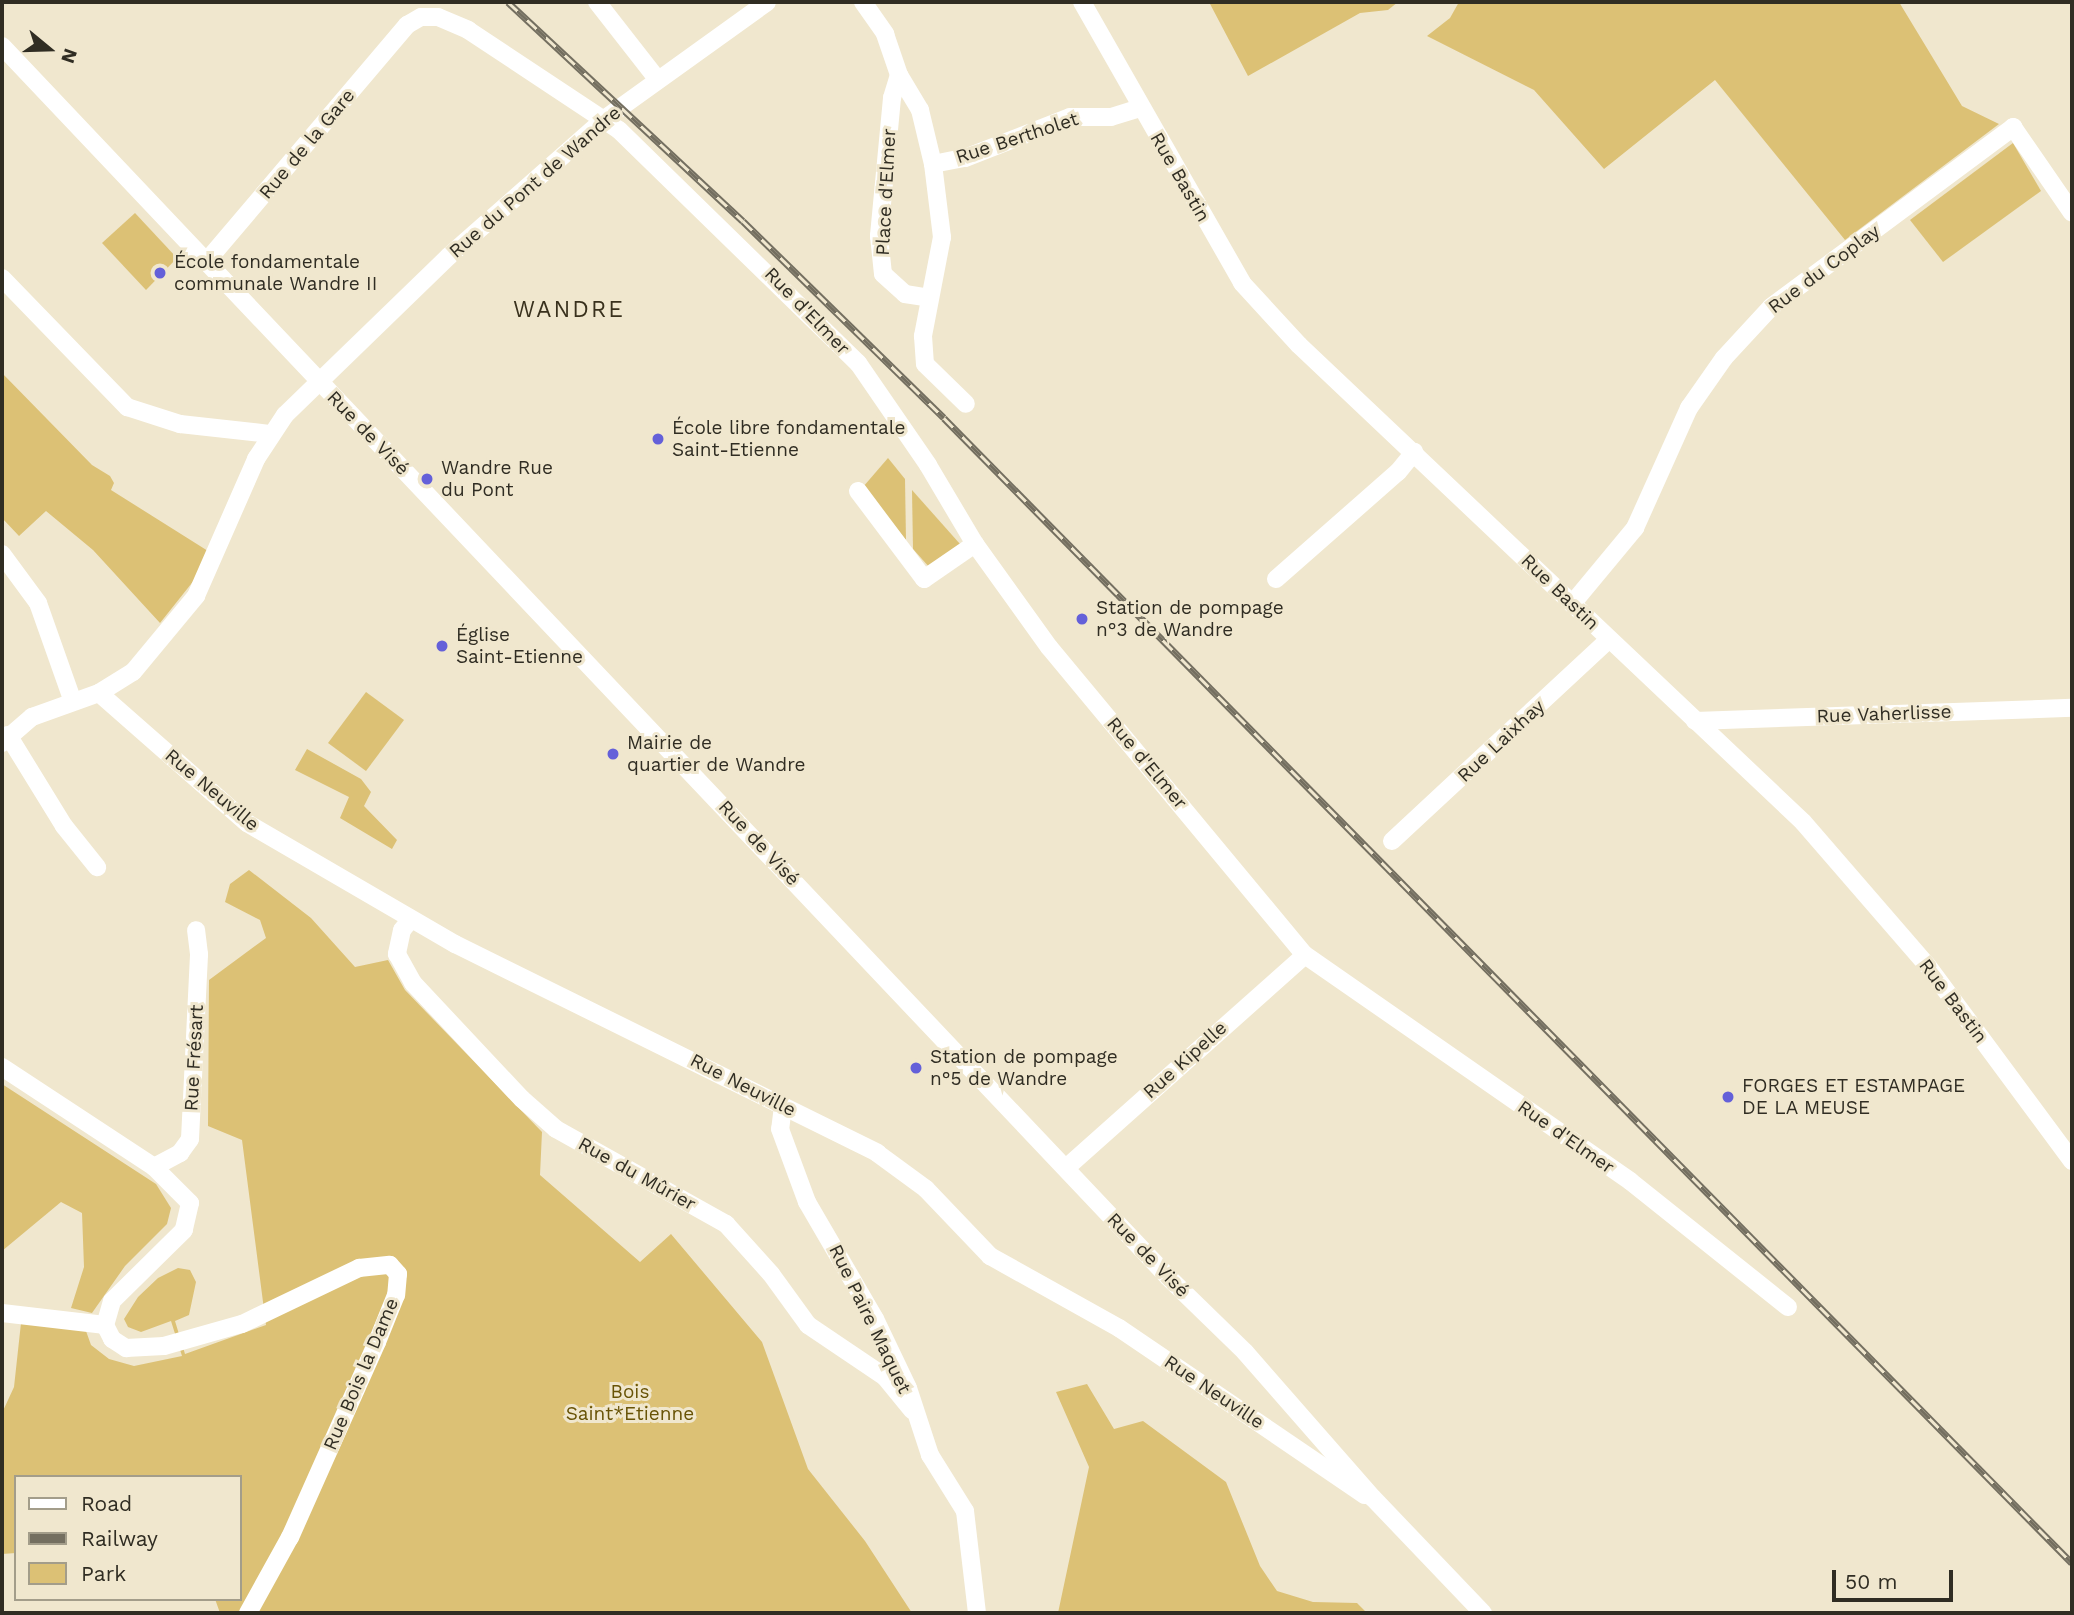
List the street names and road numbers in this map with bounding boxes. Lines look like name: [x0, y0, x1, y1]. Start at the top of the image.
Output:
street label: Rue de la Gare: [254, 84, 360, 204]
street label: Rue du Pont de Wandre: [444, 101, 626, 263]
street label: Rue Bertholet: [953, 107, 1081, 169]
street label: Place d'Elmer: [871, 128, 901, 256]
street label: Rue Bastin: [1145, 128, 1215, 226]
street label: Rue du Coplay: [1764, 220, 1884, 318]
street label: Rue d'Elmer: [760, 263, 854, 359]
street label: Rue de Visé: [322, 386, 414, 480]
street label: Rue Bastin: [1516, 549, 1604, 635]
street label: Rue Laixhay: [1453, 695, 1549, 787]
street label: Rue Vaherlisse: [1816, 700, 1952, 728]
street label: Rue d'Elmer: [1102, 713, 1192, 813]
street label: Rue Neuville: [160, 744, 264, 836]
street label: Rue de Visé: [713, 795, 805, 891]
street label: Rue Bastin: [1914, 954, 1992, 1048]
street label: Rue Frésart: [180, 1004, 208, 1112]
street label: Rue Kipelle: [1139, 1017, 1231, 1103]
street label: Rue Neuville: [686, 1049, 800, 1121]
street label: Rue d'Elmer: [1513, 1095, 1619, 1179]
street label: Rue du Mûrier: [574, 1132, 700, 1216]
street label: Rue de Visé: [1102, 1208, 1194, 1302]
street label: Rue Paire Maquet: [824, 1241, 916, 1397]
street label: Rue Bois la Dame: [319, 1294, 403, 1454]
street label: Rue Neuville: [1160, 1350, 1268, 1434]

